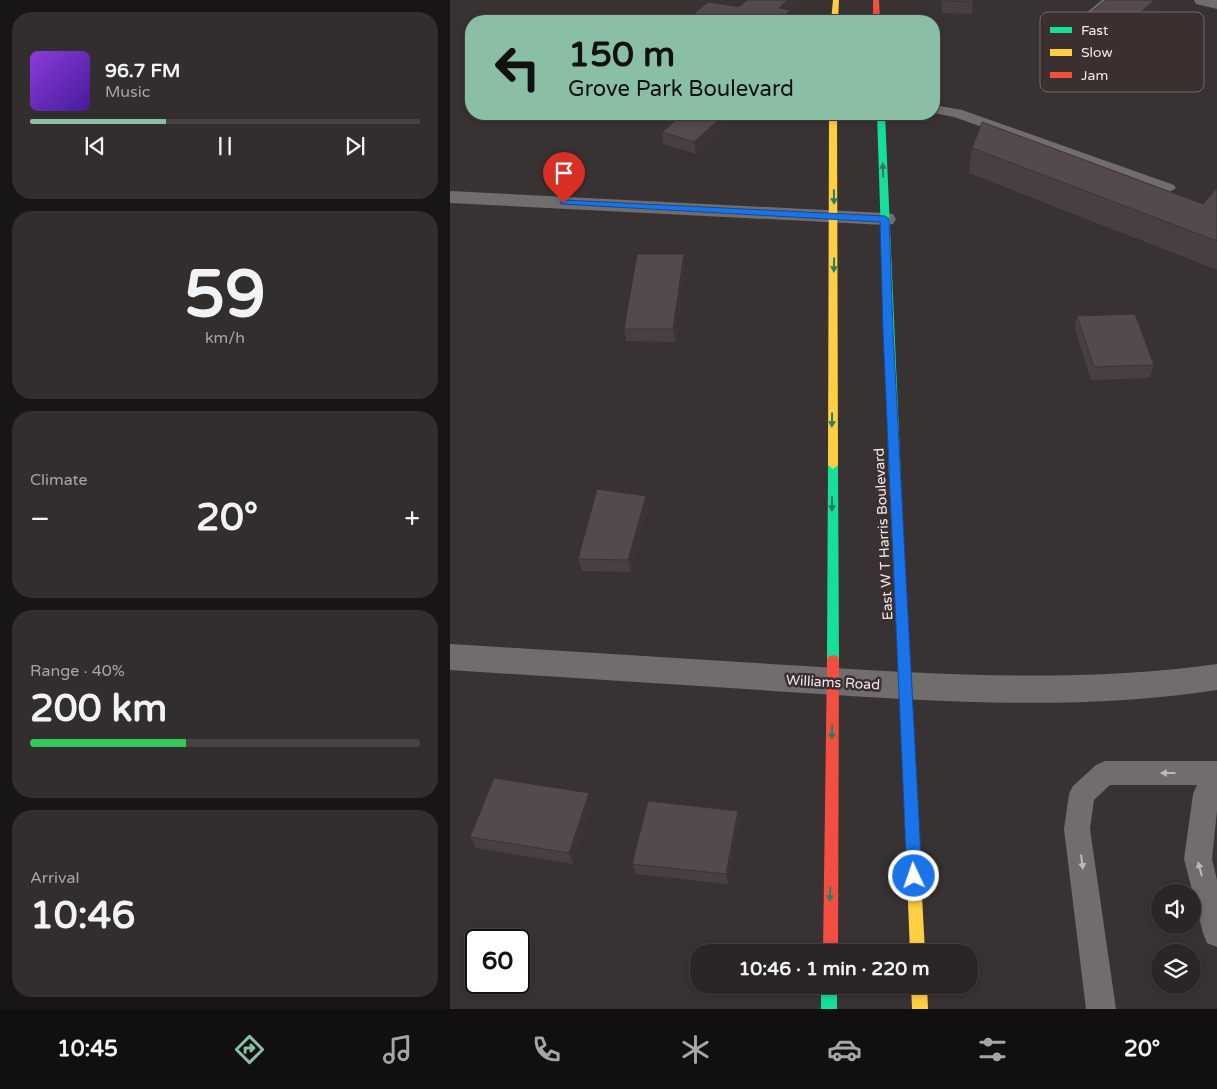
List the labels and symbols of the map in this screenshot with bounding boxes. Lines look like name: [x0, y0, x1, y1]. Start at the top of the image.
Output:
legend: [1040, 12, 1204, 92]
text: Fast: [1081, 22, 1109, 39]
text: Slow: [1081, 44, 1113, 61]
text: Jam: [1081, 67, 1108, 84]
pin: [543, 152, 585, 203]
one-way arrow: [879, 162, 887, 178]
one-way arrow: [830, 190, 838, 206]
one-way arrow: [830, 257, 838, 273]
one-way arrow: [828, 412, 836, 428]
street label: East W T Harris Boulevard: [870, 447, 897, 621]
one-way arrow: [828, 496, 836, 512]
street label: Williams Road: [785, 672, 880, 693]
one-way arrow: [828, 724, 836, 740]
one-way arrow: [1160, 769, 1176, 777]
position arrow: [887, 849, 939, 901]
one-way arrow: [1078, 854, 1086, 870]
one-way arrow: [1196, 861, 1204, 876]
one-way arrow: [826, 887, 834, 903]
speed limit sign: 60: [465, 929, 530, 994]

